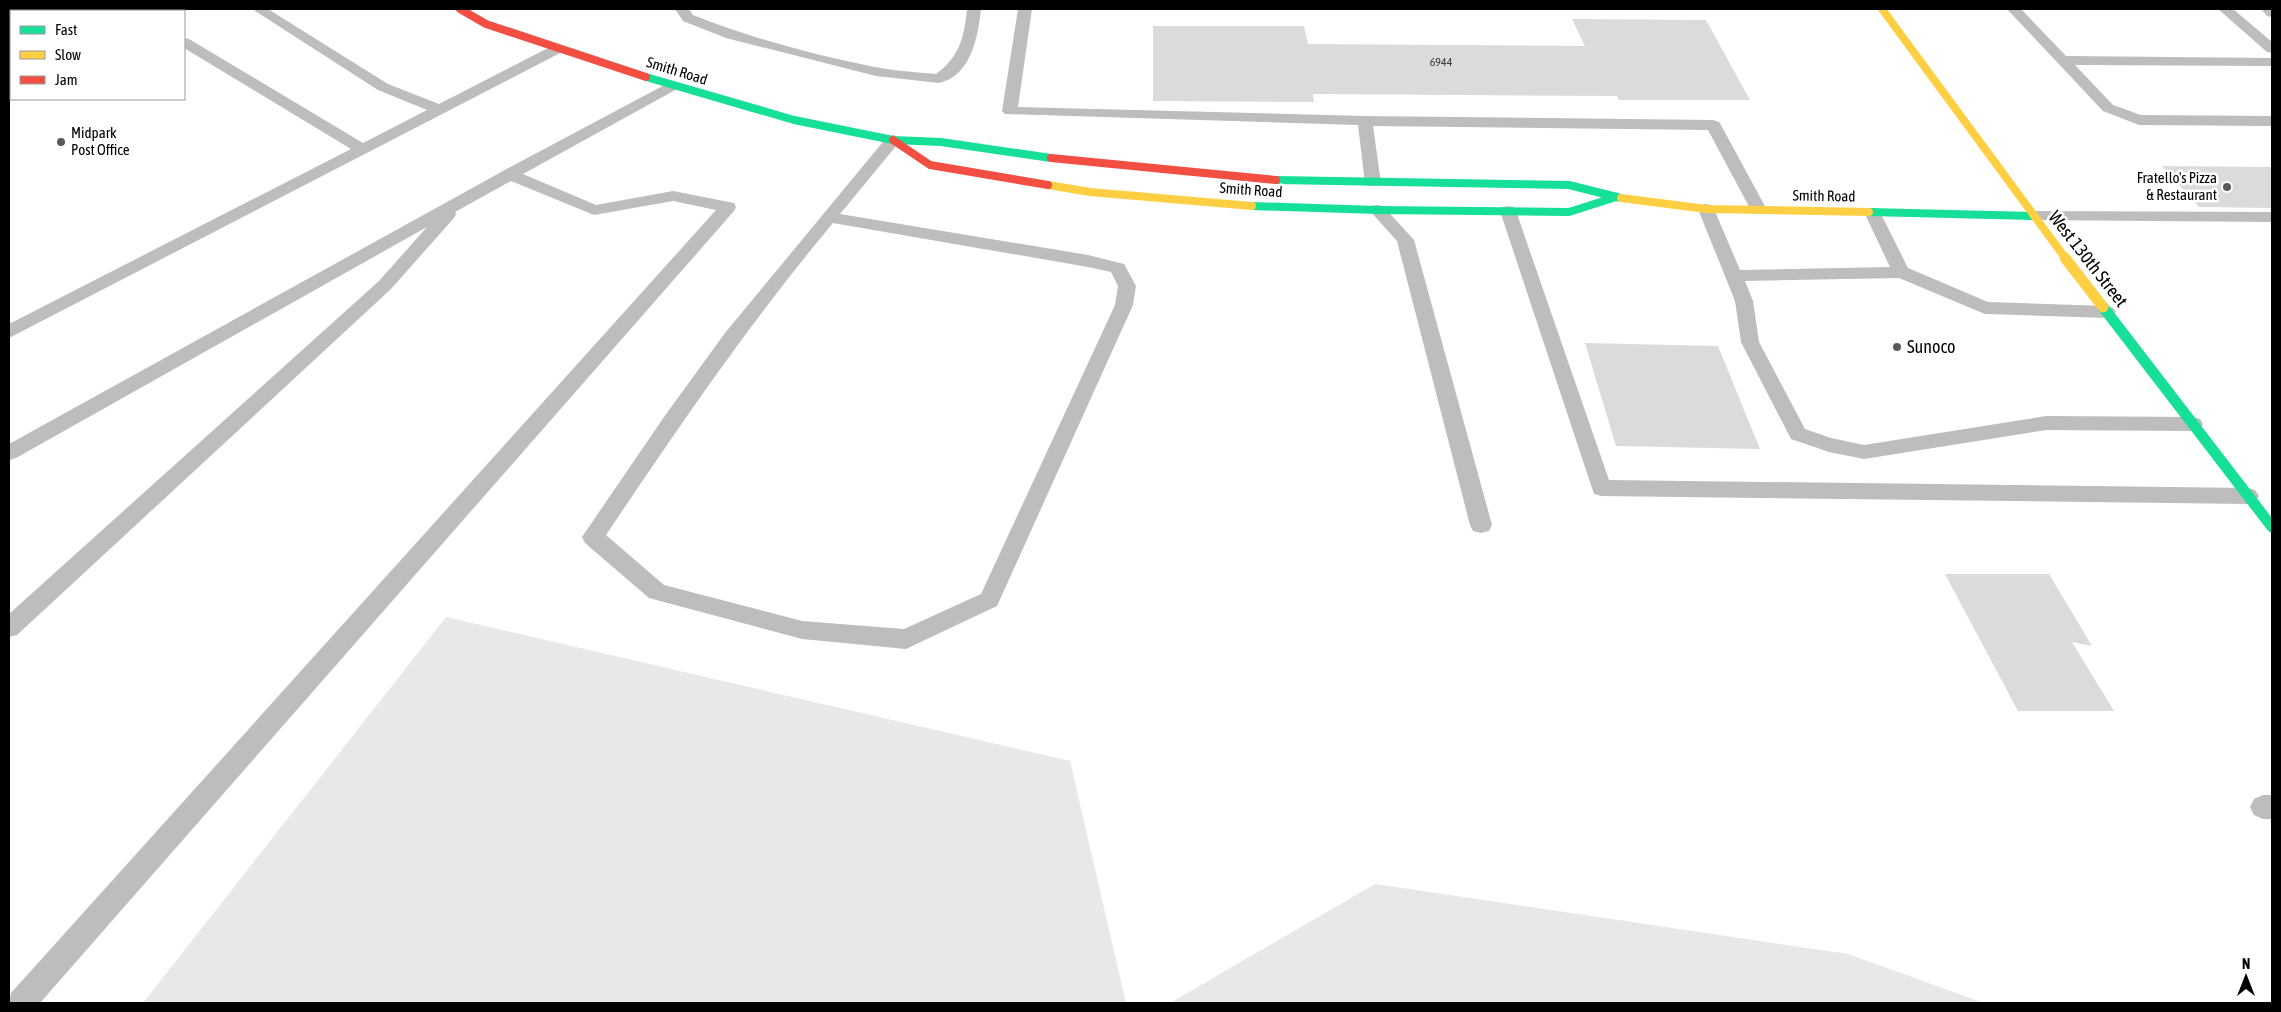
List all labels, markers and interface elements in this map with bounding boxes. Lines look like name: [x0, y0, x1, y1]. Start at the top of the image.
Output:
legend: [10, 10, 185, 100]
text: Fast: [55, 21, 77, 38]
text: Slow: [55, 46, 81, 63]
street label: Smith Road: [645, 53, 710, 88]
house number: 6944: [1430, 55, 1453, 69]
text: Jam: [55, 71, 78, 88]
place label: Midpark Post Office: [71, 124, 130, 158]
marker: Midpark Post Office: [55, 136, 67, 148]
place label: Fratello's Pizza & Restaurant: [2137, 169, 2217, 203]
street label: Smith Road: [1219, 179, 1283, 200]
marker: Fratello's Pizza & Restaurant: [2221, 181, 2233, 193]
street label: Smith Road: [1792, 186, 1856, 205]
street label: West 130th Street: [2044, 207, 2132, 311]
place label: Sunoco: [1907, 336, 1956, 357]
marker: Sunoco: [1891, 341, 1903, 353]
north arrow: [2221, 952, 2271, 1002]
text: N: [2242, 956, 2250, 972]

